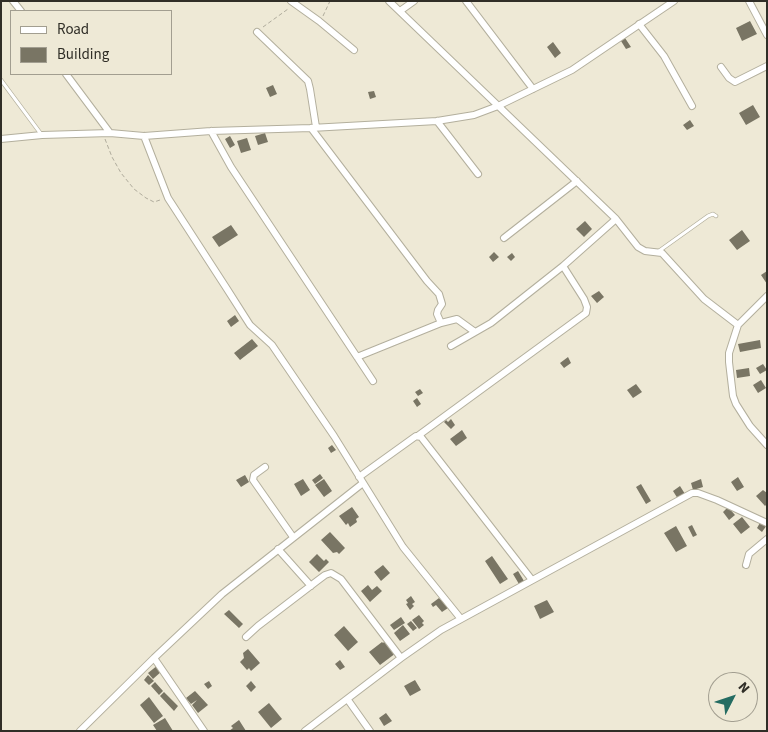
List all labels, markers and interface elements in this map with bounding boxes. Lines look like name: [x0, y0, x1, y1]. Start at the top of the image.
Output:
legend: [10, 10, 172, 75]
text: Road: [57, 19, 89, 40]
text: Building: [57, 44, 109, 65]
north arrow: [708, 672, 758, 722]
text: N: [733, 678, 754, 698]

